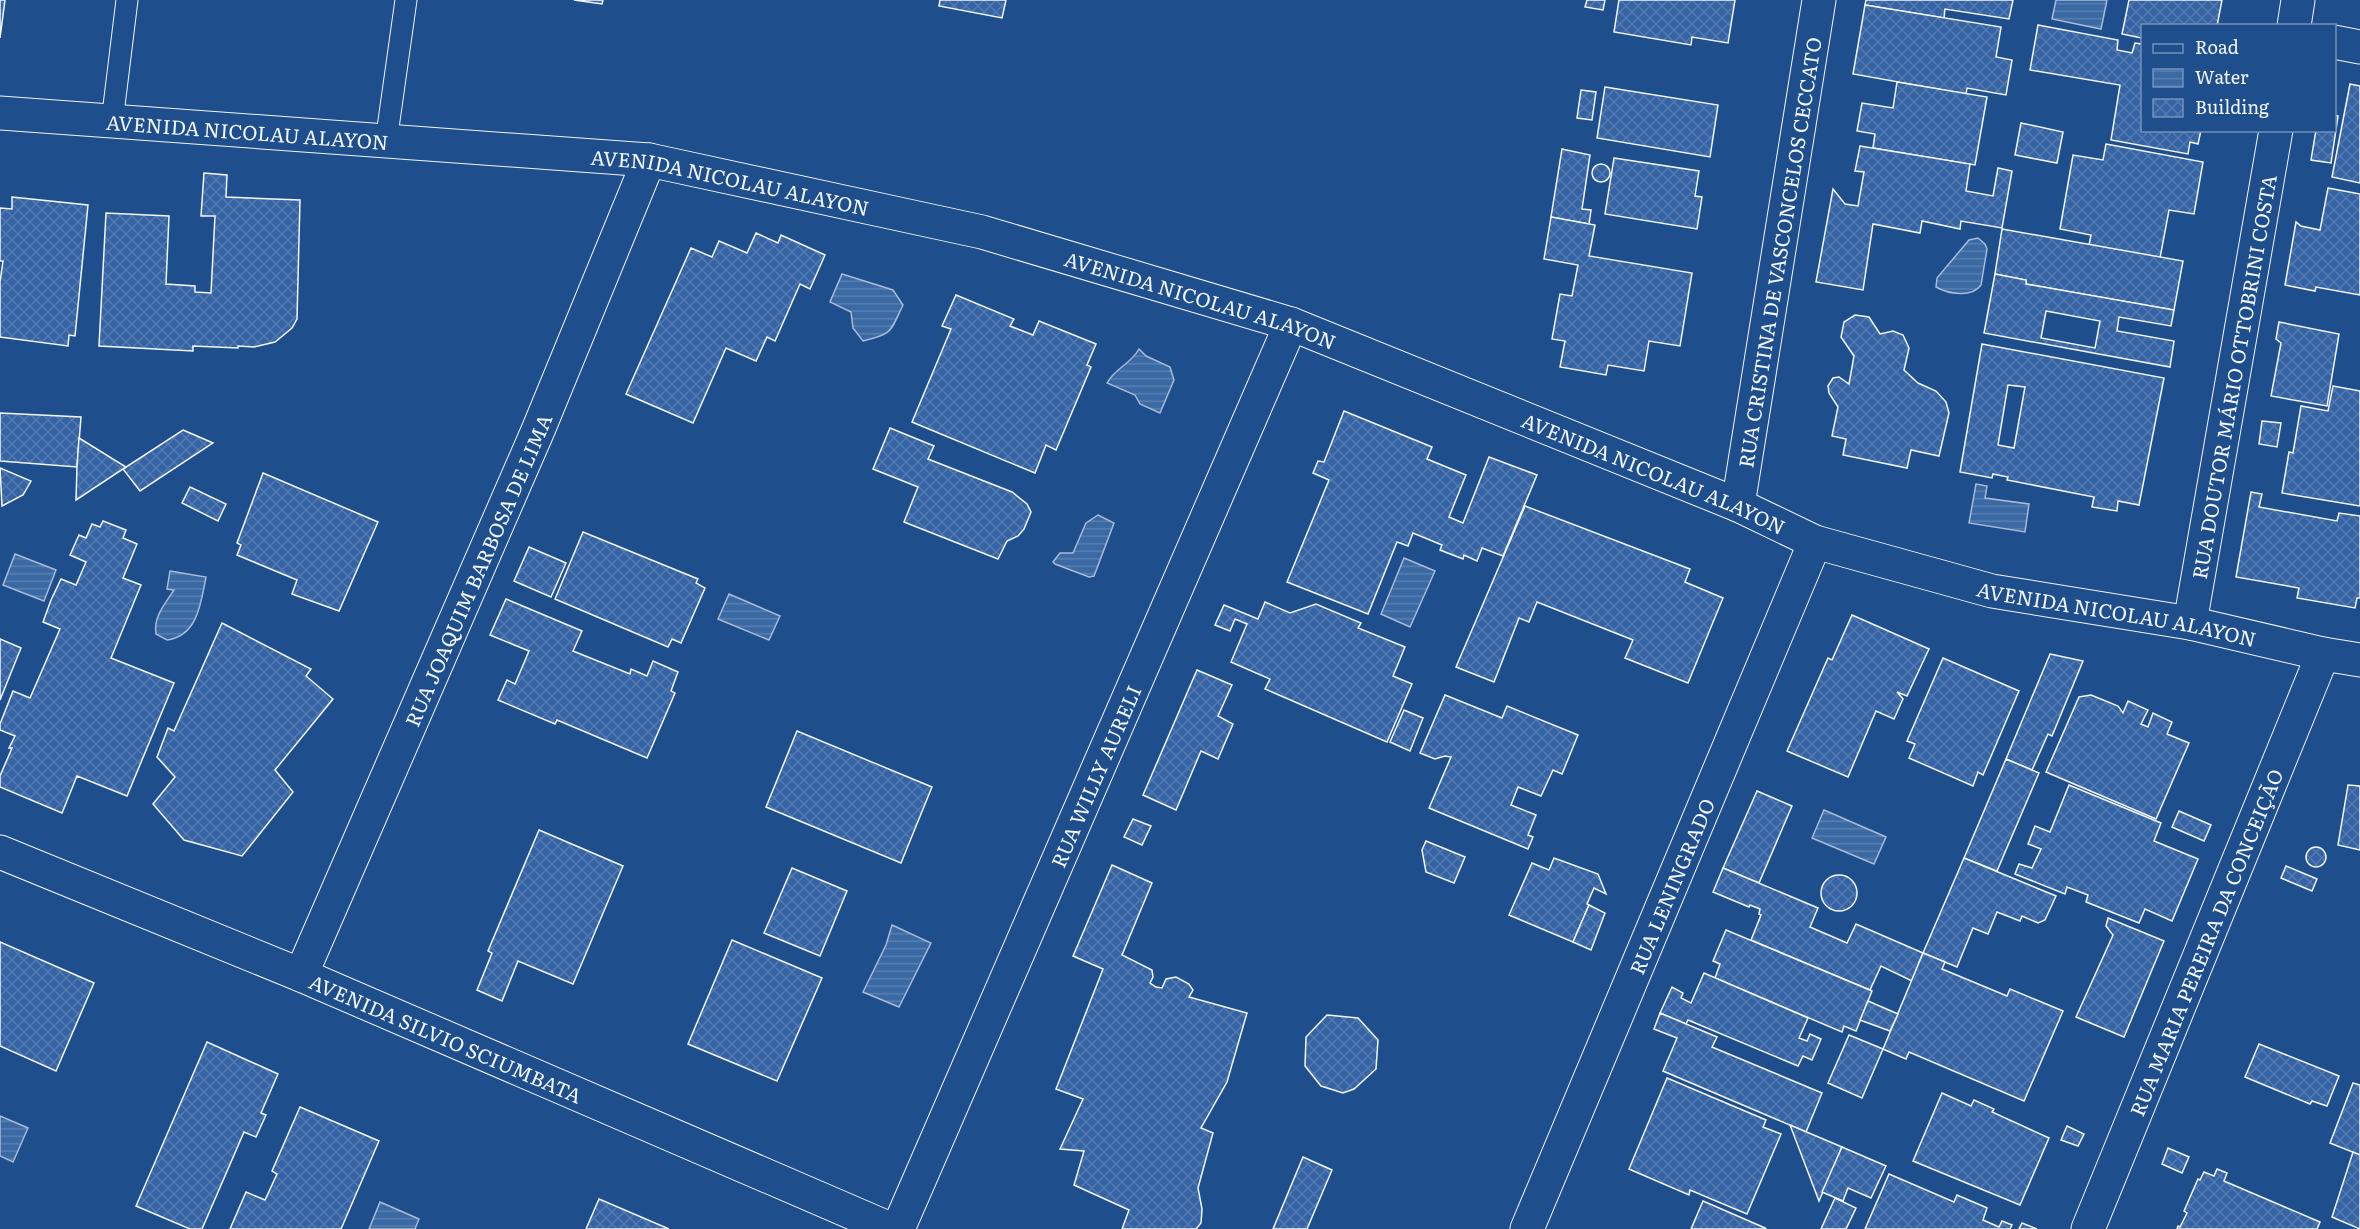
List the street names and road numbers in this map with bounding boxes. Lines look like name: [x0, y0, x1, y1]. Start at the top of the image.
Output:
street label: RUA CRISTINA DE VASCONCELOS CECCATO: [1729, 35, 1828, 470]
street label: AVENIDA NICOLAU ALAYON: [105, 106, 390, 156]
street label: AVENIDA NICOLAU ALAYON: [590, 141, 872, 222]
street label: RUA DOUTOR MÁRIO OTTOBRINI COSTA: [2183, 172, 2283, 581]
street label: AVENIDA NICOLAU ALAYON: [1061, 242, 1341, 356]
street label: AVENIDA NICOLAU ALAYON: [1518, 404, 1791, 541]
street label: RUA JOAQUIM BARBOSA DE LIMA: [396, 408, 559, 731]
street label: AVENIDA NICOLAU ALAYON: [1974, 573, 2260, 653]
street label: RUA WILLY AURELI: [1042, 680, 1148, 872]
street label: RUA MARIA PEREIRA DA CONCEIÇÃO: [2121, 764, 2290, 1120]
street label: RUA LENINGRADO: [1621, 793, 1721, 979]
street label: AVENIDA SILVIO SCIUMBATA: [305, 965, 587, 1110]

